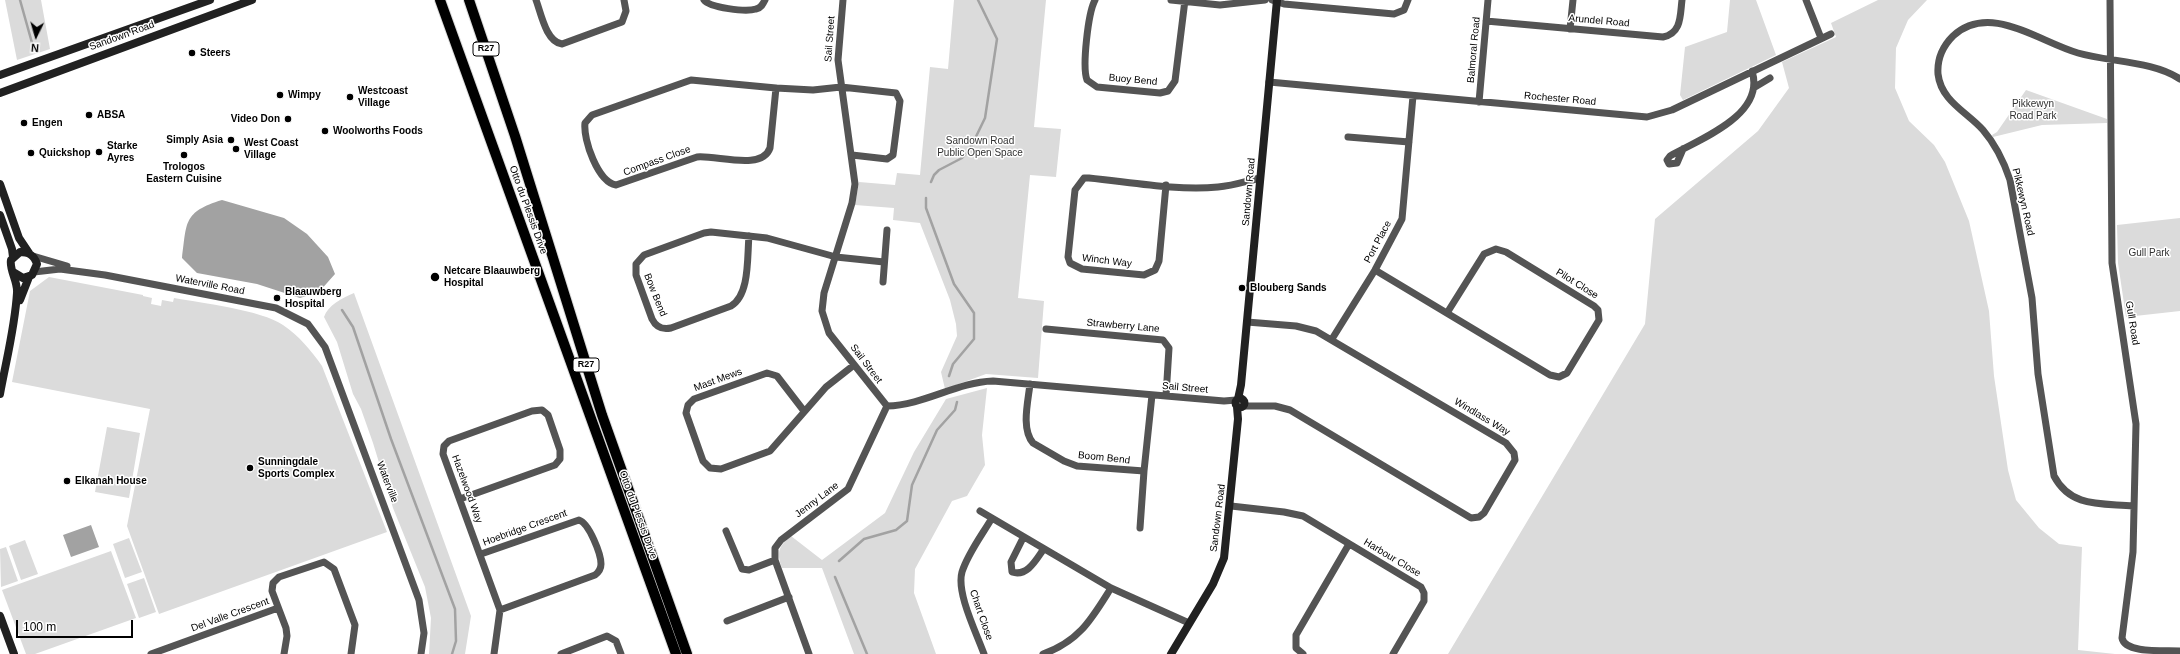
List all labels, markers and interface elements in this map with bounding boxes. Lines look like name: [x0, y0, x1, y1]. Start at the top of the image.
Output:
street label: Arundel Road: [1568, 12, 1630, 30]
north arrow: [16, 16, 56, 56]
street label: Sail Street: [822, 16, 838, 62]
street label: Balmoral Road: [1465, 17, 1483, 83]
street label: Sandown Road: [88, 19, 156, 53]
text: N: [30, 42, 39, 54]
road number: R27: [473, 42, 499, 56]
place label: Steers: [200, 47, 231, 59]
marker: Steers: [187, 48, 197, 58]
street label: Buoy Bend: [1108, 72, 1158, 88]
place label: Westcoast Village: [358, 85, 408, 108]
place label: Wimpy: [288, 89, 321, 101]
marker: Wimpy: [275, 90, 285, 100]
street label: Rochester Road: [1523, 90, 1597, 108]
marker: Westcoast Village: [345, 92, 355, 102]
park label: Pikkewyn Road Park: [2009, 98, 2057, 122]
place label: ABSA: [97, 109, 125, 121]
marker: ABSA: [84, 110, 94, 120]
place label: Video Don: [231, 113, 280, 125]
marker: Video Don: [283, 114, 293, 124]
place label: Engen: [32, 117, 63, 129]
marker: Engen: [19, 118, 29, 128]
place label: Woolworths Foods: [333, 125, 423, 137]
marker: Woolworths Foods: [320, 126, 330, 136]
place label: Simply Asia: [166, 134, 223, 146]
marker: Simply Asia: [226, 135, 236, 145]
park label: Sandown Road Public Open Space: [937, 135, 1023, 158]
place label: West Coast Village: [244, 137, 298, 160]
place label: Starke Ayres: [107, 140, 138, 164]
street label: Compass Close: [622, 143, 692, 179]
marker: West Coast Village: [231, 144, 241, 154]
place label: Quickshop: [39, 147, 91, 159]
marker: Starke Ayres: [94, 147, 104, 157]
marker: Quickshop: [26, 148, 36, 158]
marker: Trologos Eastern Cuisine: [179, 150, 189, 160]
street label: Sandown Road: [1240, 157, 1258, 227]
place label: Trologos Eastern Cuisine: [146, 161, 222, 184]
street label: Otto du Plessis Drive: [506, 164, 550, 256]
street label: Pikkewyn Road: [2009, 167, 2037, 237]
street label: Port Place: [1362, 219, 1394, 265]
park label: Gull Park: [2128, 247, 2170, 259]
street label: Winch Way: [1081, 252, 1133, 270]
place label: Netcare Blaauwberg Hospital: [444, 265, 540, 288]
street label: Pilot Close: [1554, 266, 1600, 302]
marker: Netcare Blaauwberg Hospital: [429, 271, 441, 283]
street label: Waterville Road: [174, 272, 246, 298]
street label: Bow Bend: [641, 272, 669, 318]
place label: Blouberg Sands: [1250, 282, 1327, 294]
marker: Blouberg Sands: [1237, 283, 1247, 293]
place label: Blaauwberg Hospital: [285, 286, 342, 310]
marker: Blaauwberg Hospital: [272, 293, 282, 303]
street label: Gull Road: [2123, 300, 2141, 346]
street label: Strawberry Lane: [1086, 317, 1160, 335]
street label: Sail Street: [847, 342, 885, 386]
road number: R27: [573, 358, 599, 372]
street label: Mast Mews: [692, 366, 744, 394]
street label: Sail Street: [1161, 380, 1209, 396]
street label: Windlass Way: [1452, 396, 1512, 438]
street label: Boom Bend: [1077, 449, 1131, 467]
street label: Hazelwood Way: [449, 453, 485, 525]
place label: Sunningdale Sports Complex: [258, 456, 335, 480]
street label: Waterville: [374, 460, 400, 504]
marker: Sunningdale Sports Complex: [245, 463, 255, 473]
street label: Otto du Plessis Drive: [616, 469, 660, 561]
place label: Elkanah House: [75, 475, 147, 487]
marker: Elkanah House: [62, 476, 72, 486]
street label: Jenny Lane: [793, 480, 841, 520]
street label: Sandown Road: [1208, 483, 1228, 553]
street label: Hoebridge Crescent: [481, 507, 569, 549]
street label: Harbour Close: [1361, 536, 1423, 580]
street label: Chart Close: [967, 588, 995, 642]
street label: Del Valle Crescent: [189, 595, 271, 635]
scale bar: [18, 612, 135, 638]
text: 100 m: [23, 620, 56, 634]

